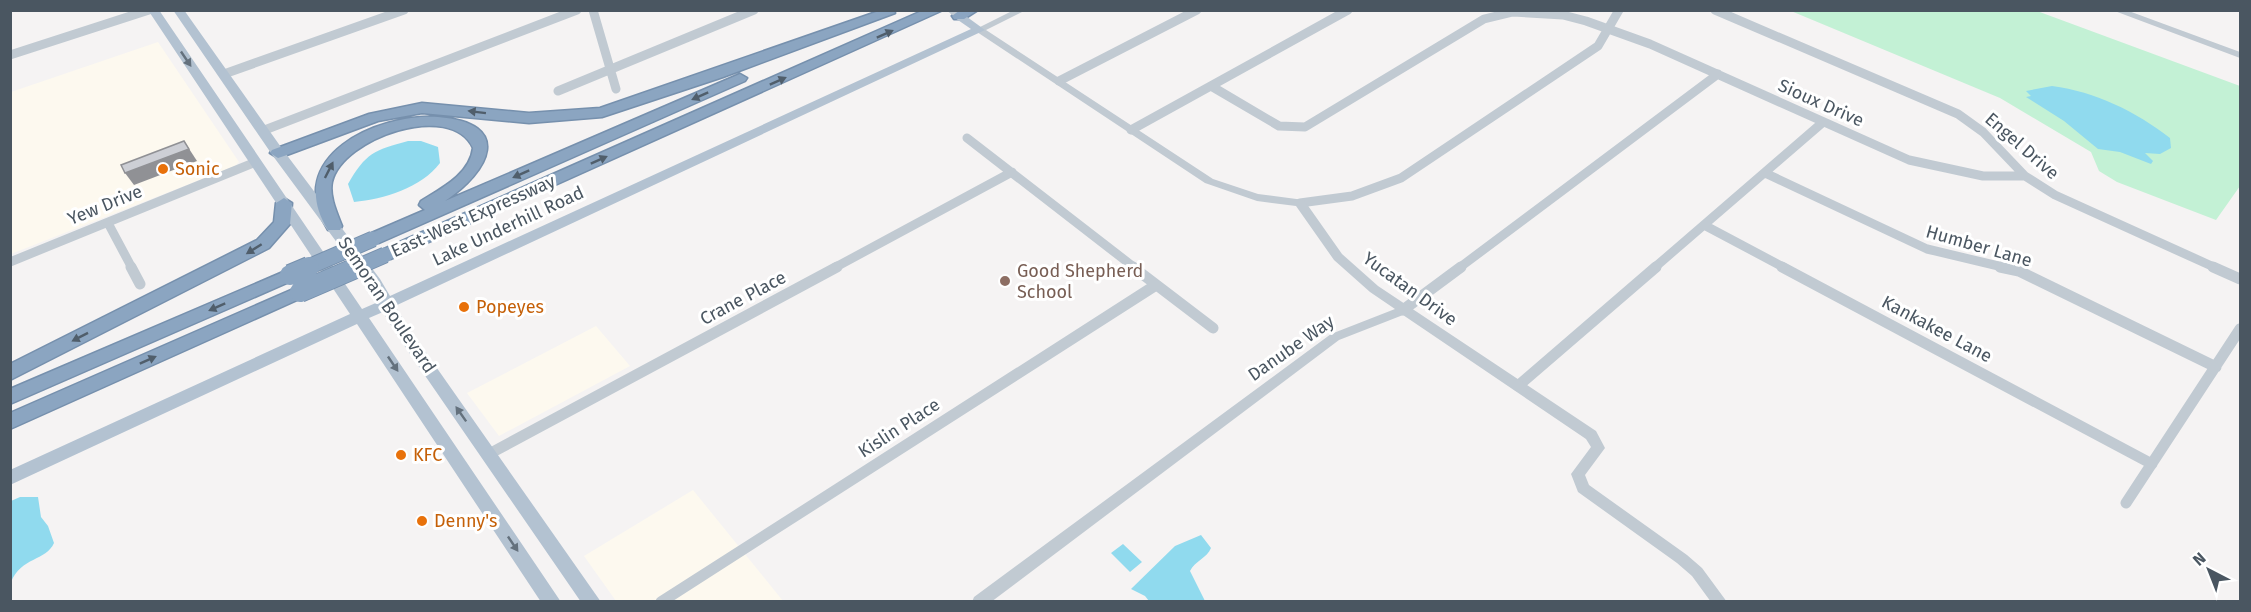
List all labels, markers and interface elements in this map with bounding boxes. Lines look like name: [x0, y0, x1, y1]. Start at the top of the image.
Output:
one-way arrow: [876, 28, 894, 38]
one-way arrow: [180, 51, 191, 67]
street label: Sioux Drive: [1775, 74, 1867, 132]
one-way arrow: [769, 76, 787, 86]
one-way arrow: [691, 91, 709, 101]
one-way arrow: [468, 107, 487, 117]
street label: Engel Drive: [1980, 108, 2064, 184]
one-way arrow: [591, 155, 609, 165]
place label: Sonic: [175, 158, 220, 180]
one-way arrow: [324, 161, 334, 179]
marker: Sonic: [156, 162, 170, 176]
one-way arrow: [512, 169, 530, 179]
street label: East-West Expressway: [387, 170, 559, 262]
street label: Yew Drive: [64, 180, 146, 230]
street label: Lake Underhill Road: [429, 181, 587, 271]
street label: Humber Lane: [1923, 220, 2035, 272]
street label: Semoran Boulevard: [333, 233, 441, 377]
one-way arrow: [246, 243, 262, 254]
street label: Yucatan Drive: [1358, 247, 1462, 331]
place label: Good Shepherd School: [1017, 260, 1143, 303]
street label: Crane Place: [696, 266, 790, 330]
marker: Good Shepherd School: [998, 274, 1012, 288]
street label: Kankakee Lane: [1878, 291, 1996, 367]
place label: Popeyes: [476, 296, 544, 318]
marker: Popeyes: [457, 300, 471, 314]
one-way arrow: [208, 302, 226, 312]
street label: Danube Way: [1244, 310, 1338, 386]
one-way arrow: [72, 333, 89, 342]
one-way arrow: [139, 356, 156, 365]
one-way arrow: [387, 356, 398, 372]
street label: Kislin Place: [854, 393, 944, 463]
one-way arrow: [455, 406, 467, 422]
place label: KFC: [413, 444, 442, 466]
marker: KFC: [394, 448, 408, 462]
place label: Denny's: [434, 510, 497, 532]
marker: Denny's: [415, 514, 429, 528]
one-way arrow: [507, 535, 519, 551]
north arrow: [2179, 540, 2239, 600]
text: N: [2189, 549, 2210, 570]

